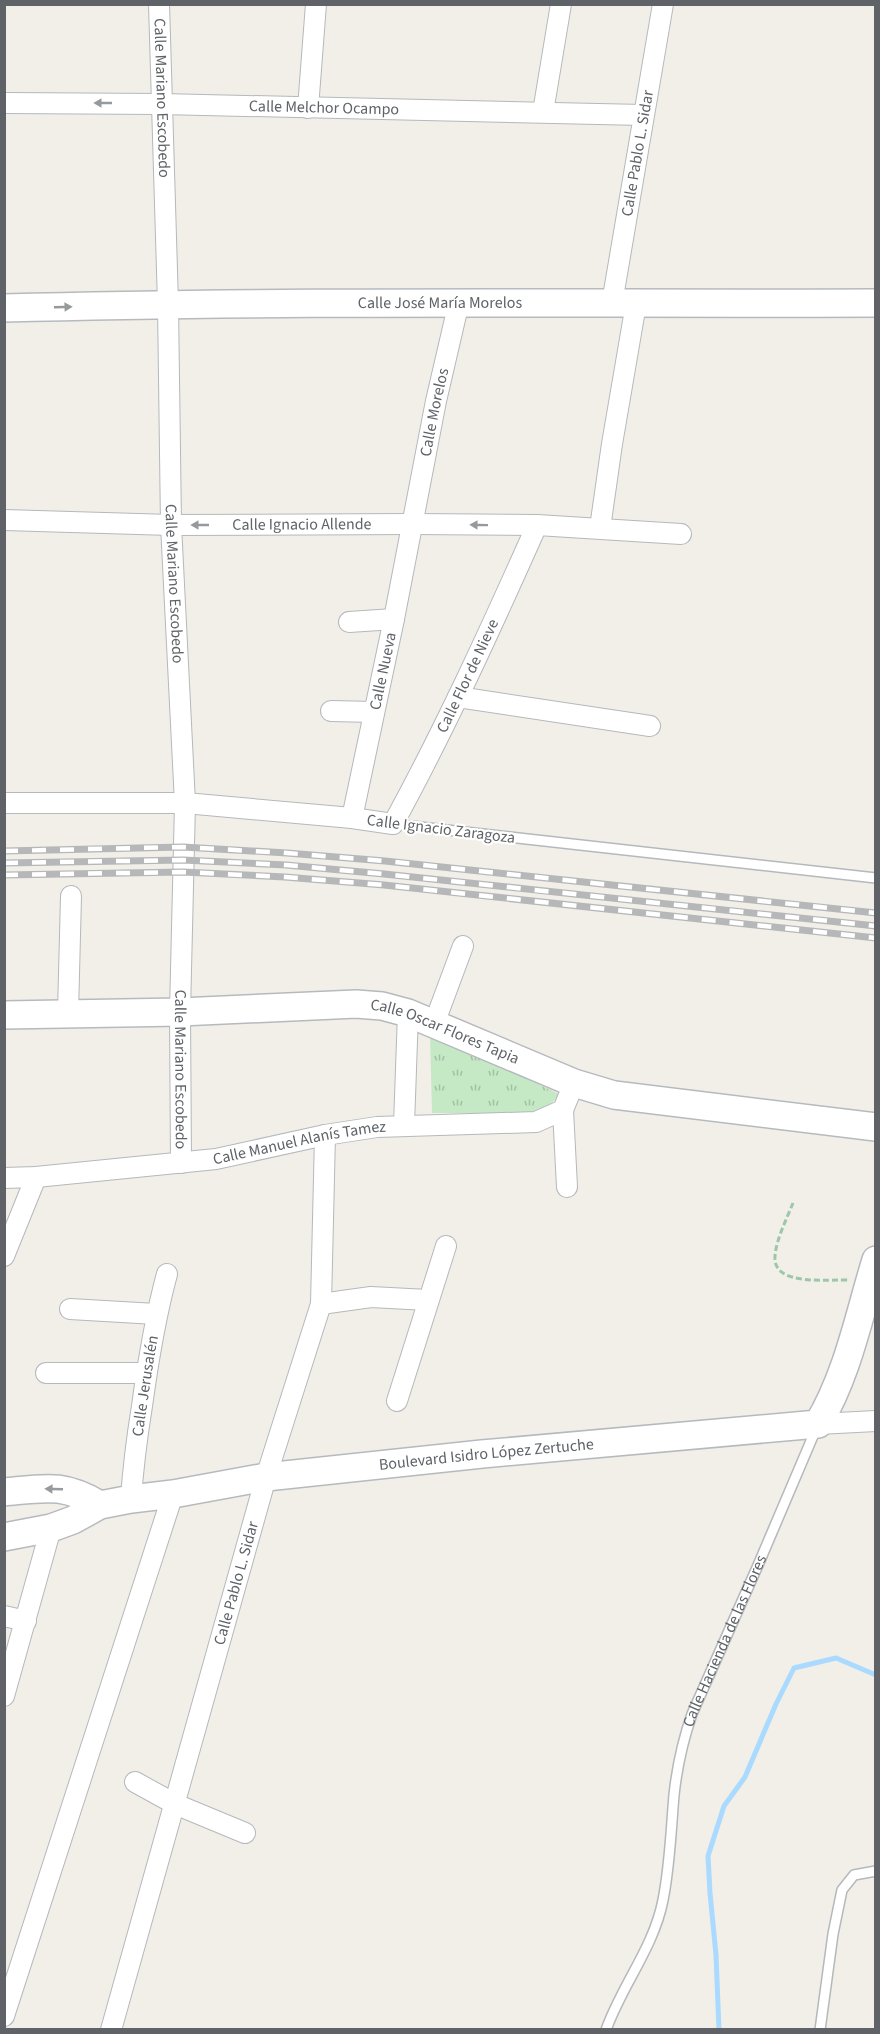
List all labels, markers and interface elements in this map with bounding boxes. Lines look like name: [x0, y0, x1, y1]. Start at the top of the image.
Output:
street label: Calle Mariano Escobedo: [148, 18, 175, 178]
street label: Calle Pablo L. Sidar: [616, 88, 659, 218]
street label: Calle Melchor Ocampo: [249, 95, 399, 120]
one-way arrow: [93, 98, 112, 108]
street label: Calle José María Morelos: [358, 292, 522, 314]
one-way arrow: [53, 302, 72, 311]
street label: Calle Morelos: [415, 366, 454, 458]
street label: Calle Mariano Escobedo: [160, 504, 189, 664]
street label: Calle Ignacio Allende: [232, 513, 372, 536]
one-way arrow: [190, 520, 209, 530]
one-way arrow: [469, 520, 488, 529]
street label: Calle Flor de Nieve: [431, 615, 504, 737]
street label: Calle Nueva: [364, 630, 402, 712]
street label: Calle Ignacio Zaragoza: [366, 809, 516, 849]
street label: Calle Mariano Escobedo: [169, 989, 192, 1149]
street label: Calle Oscar Flores Tapia: [370, 994, 523, 1070]
street label: Calle Manuel Alanís Tamez: [211, 1116, 386, 1170]
street label: Calle Jerusalén: [127, 1334, 164, 1438]
street label: Boulevard Isidro López Zertuche: [378, 1433, 595, 1476]
one-way arrow: [45, 1484, 64, 1494]
street label: Calle Pablo L. Sidar: [208, 1518, 264, 1648]
street label: Calle Hacienda de las Flores: [677, 1551, 772, 1730]

